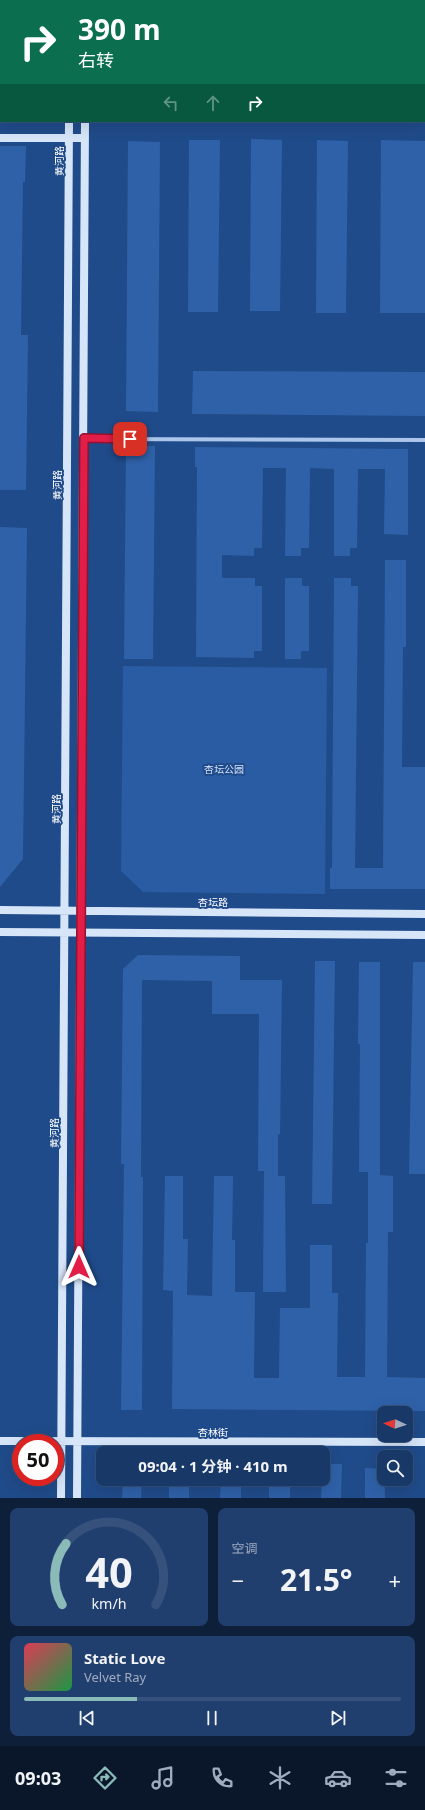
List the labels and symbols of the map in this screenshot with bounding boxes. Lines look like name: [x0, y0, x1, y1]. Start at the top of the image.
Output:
street label: 黄河路: [52, 146, 66, 176]
pin: [113, 422, 147, 456]
street label: 黄河路: [50, 470, 64, 500]
park label: 杏坛公园: [204, 762, 244, 776]
street label: 黄河路: [49, 794, 63, 824]
street label: 杏坛路: [198, 895, 228, 909]
street label: 黄河路: [47, 1118, 61, 1148]
position arrow: [58, 1246, 100, 1288]
north arrow: [377, 1406, 413, 1442]
street label: 杏林街: [198, 1425, 228, 1439]
speed limit sign: 50: [12, 1434, 64, 1486]

